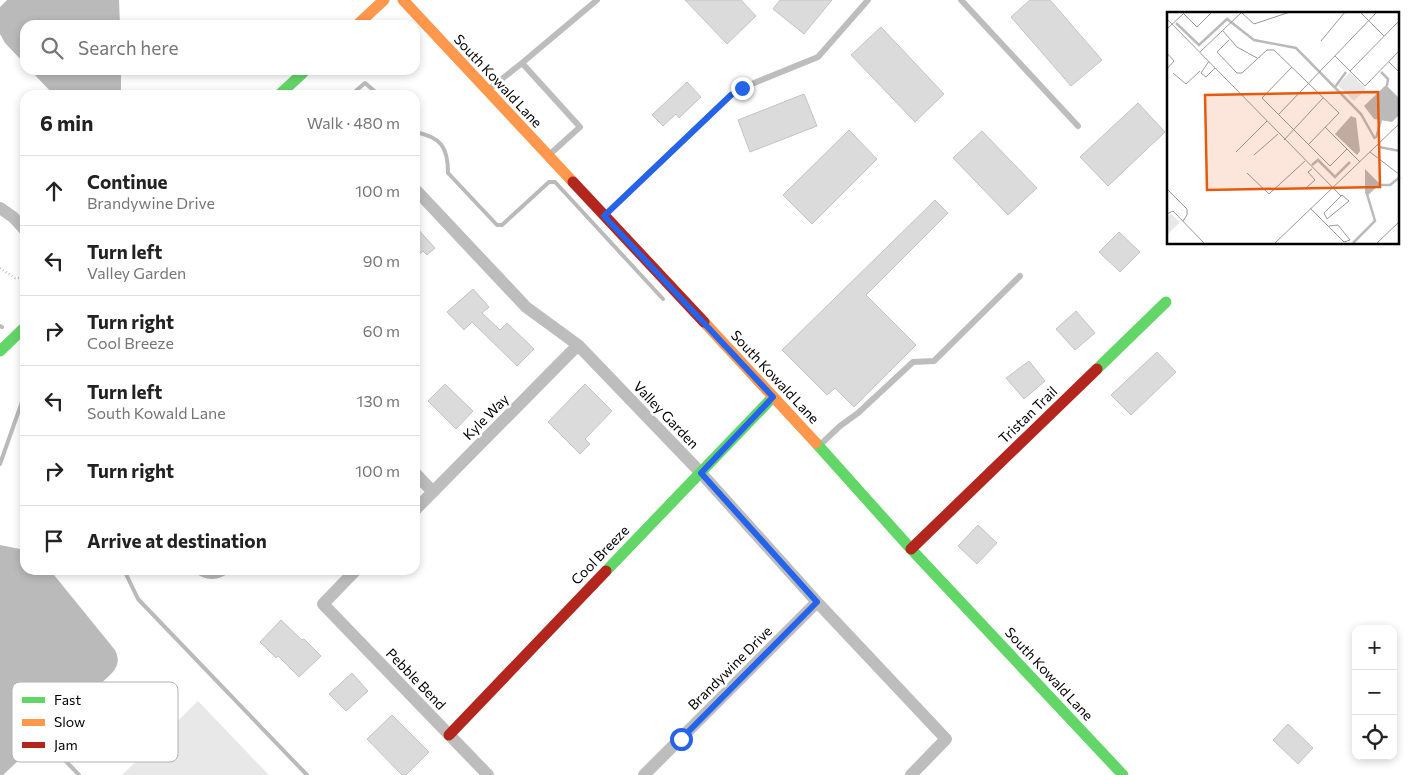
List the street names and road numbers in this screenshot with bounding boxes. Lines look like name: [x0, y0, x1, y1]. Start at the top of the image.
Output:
street label: South Kowald Lane: [451, 31, 546, 131]
street label: South Kowald Lane: [728, 327, 823, 427]
street label: Valley Garden: [630, 378, 703, 452]
street label: Tristan Trail: [995, 383, 1060, 447]
street label: Kyle Way: [459, 390, 512, 443]
street label: Cool Breeze: [567, 521, 632, 588]
street label: Brandywine Drive: [684, 622, 775, 713]
street label: South Kowald Lane: [1002, 624, 1097, 724]
street label: Pebble Bend: [383, 644, 450, 713]

